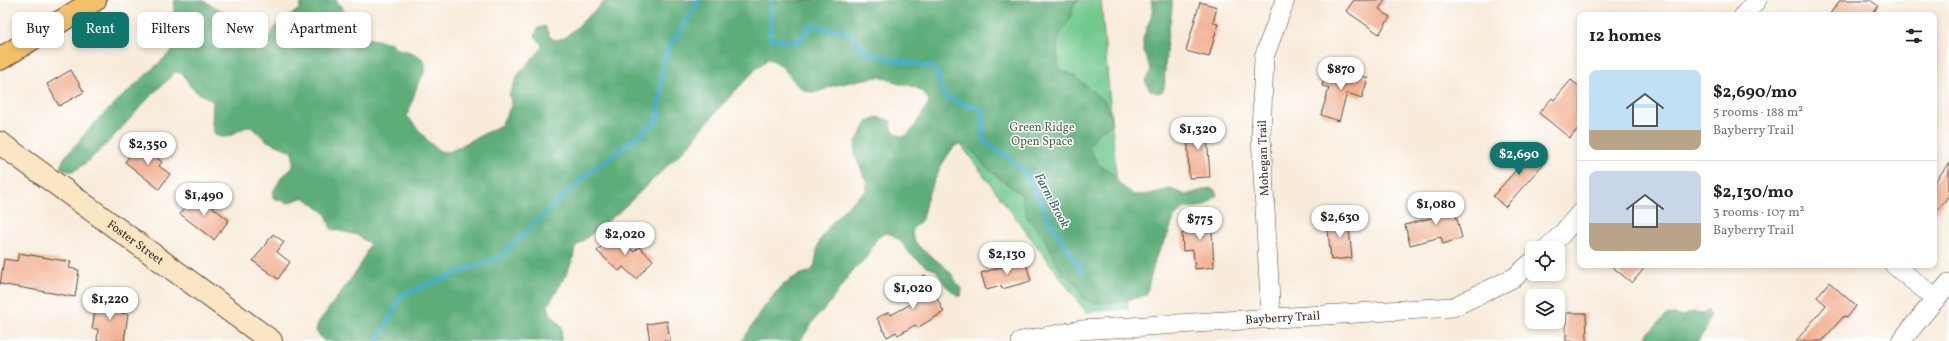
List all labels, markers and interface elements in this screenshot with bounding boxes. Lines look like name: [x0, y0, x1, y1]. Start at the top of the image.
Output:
chip: Buy: [12, 12, 64, 48]
chip: Rent: [72, 12, 129, 48]
chip: Filters: [137, 12, 204, 48]
chip: New: [212, 12, 268, 48]
chip: Apartment: [276, 12, 371, 48]
text: 12 homes: [1589, 25, 1661, 48]
icon: filters: [1903, 25, 1925, 47]
pin: $870: [1317, 57, 1365, 91]
text: $870: [1327, 61, 1355, 79]
text: $2,690/mo: [1713, 81, 1797, 104]
icon: home: [1621, 86, 1669, 134]
text: 5 rooms · 188 m²: [1713, 104, 1803, 122]
pin: $1,320: [1165, 117, 1231, 151]
street label: Mohegan Trail: [1255, 119, 1273, 196]
park label: Green Ridge Open Space: [1009, 120, 1075, 150]
text: $1,320: [1179, 121, 1217, 139]
text: Bayberry Trail: [1713, 122, 1794, 140]
pin: $2,350: [115, 132, 181, 166]
text: $2,350: [129, 136, 167, 154]
pin: $2,690: [1486, 142, 1552, 176]
text: $2,690: [1499, 146, 1539, 164]
water label: Farm Brook: [1029, 170, 1073, 232]
text: $2,130/mo: [1713, 181, 1793, 204]
pin: $1,490: [171, 183, 237, 217]
text: $1,490: [184, 187, 224, 205]
icon: home: [1621, 187, 1669, 235]
pin: $1,080: [1403, 192, 1469, 226]
text: $1,080: [1416, 196, 1456, 214]
text: 3 rooms · 107 m²: [1713, 204, 1804, 222]
pin: $2,630: [1307, 205, 1373, 239]
pin: $775: [1176, 207, 1224, 241]
text: $2,630: [1320, 209, 1360, 227]
text: $775: [1187, 211, 1213, 229]
street label: Foster Street: [104, 217, 167, 269]
pin: $2,020: [592, 222, 658, 256]
text: Bayberry Trail: [1713, 222, 1794, 240]
text: $2,020: [605, 226, 645, 244]
map controls: [1525, 241, 1565, 329]
button: locate: [1525, 241, 1565, 281]
pin: $2,130: [974, 242, 1040, 276]
text: $2,130: [988, 246, 1026, 264]
pin: $1,020: [880, 276, 946, 310]
text: $1,020: [894, 280, 932, 298]
pin: $1,220: [77, 287, 143, 321]
button: layers: [1525, 289, 1565, 329]
text: $1,220: [91, 291, 129, 309]
street label: Bayberry Trail: [1245, 308, 1321, 329]

